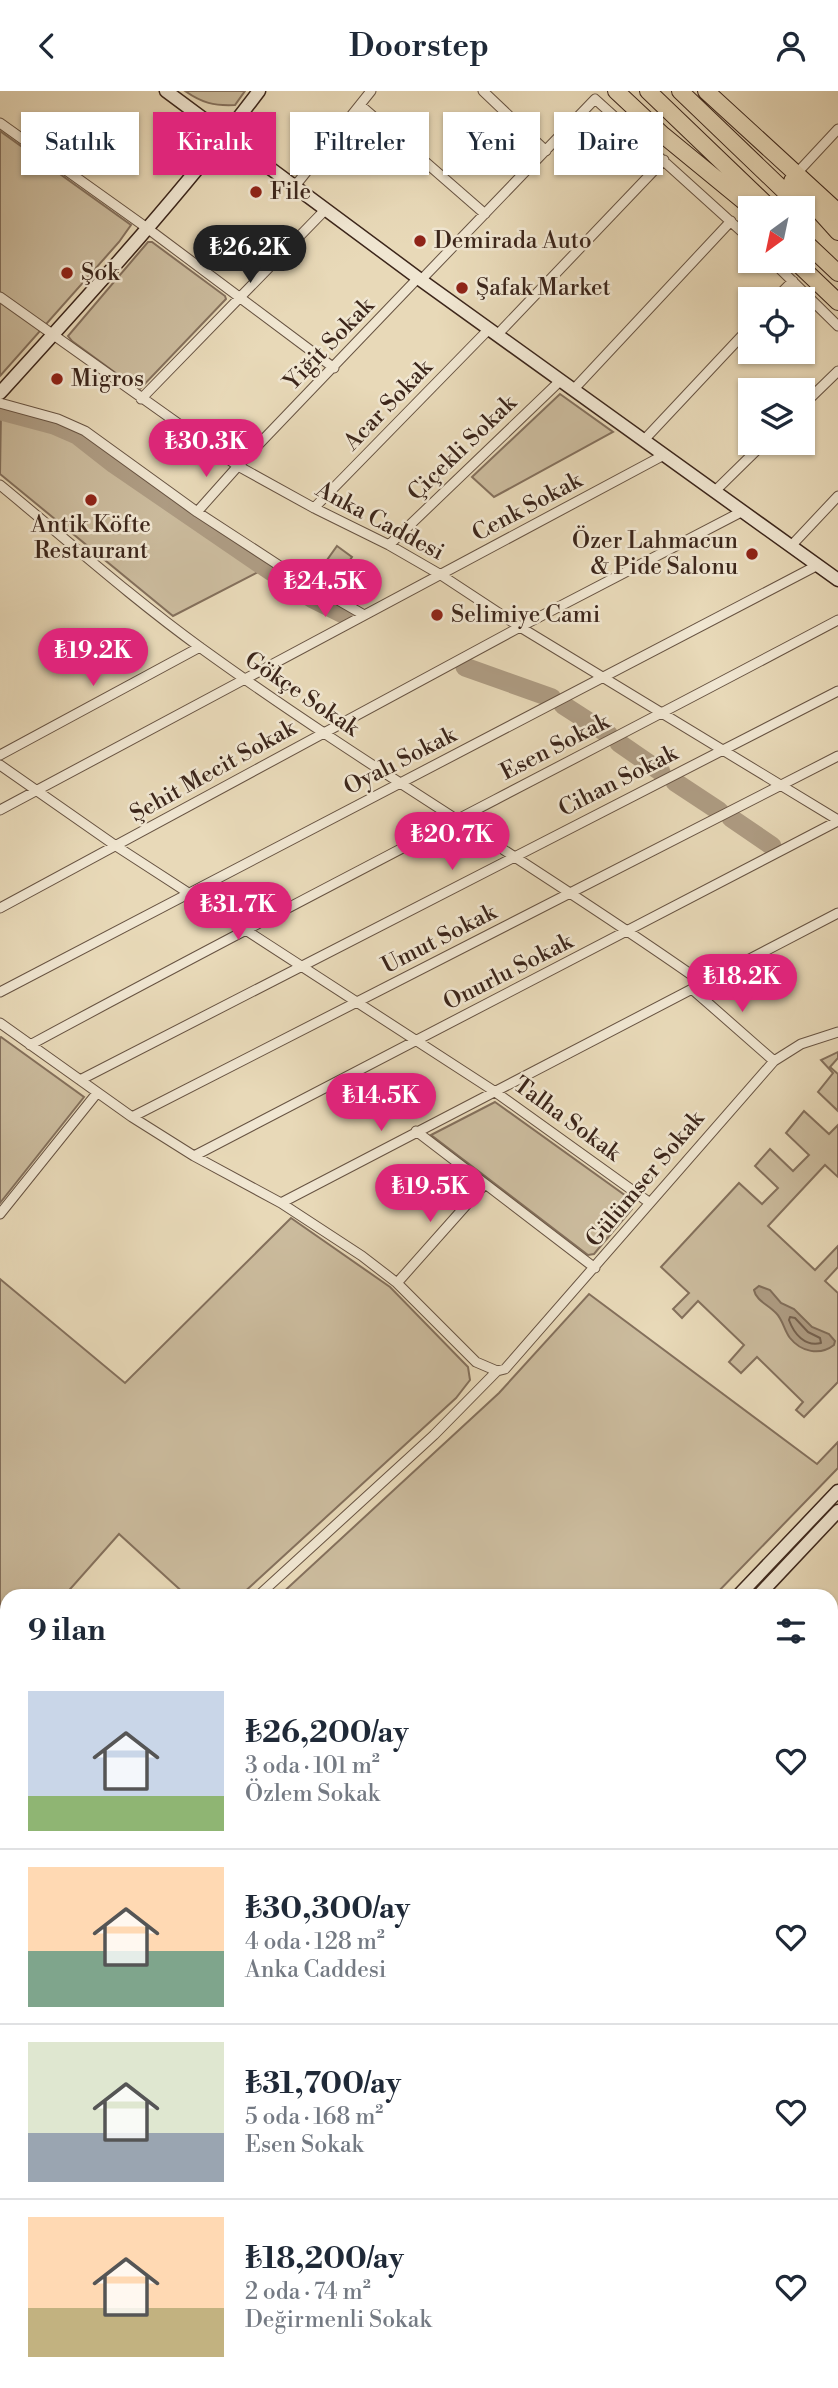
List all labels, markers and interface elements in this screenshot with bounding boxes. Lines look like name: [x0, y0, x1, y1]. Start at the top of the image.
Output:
text: Doorstep: [349, 26, 489, 66]
icon: back: [28, 27, 66, 65]
icon: person: [772, 27, 810, 65]
chip: Satılık: [21, 112, 139, 175]
chip: Kiralık: [153, 112, 276, 175]
chip: Filtreler: [290, 112, 429, 175]
chip: Yeni: [443, 112, 540, 175]
chip: Daire: [554, 112, 663, 175]
place label: File: [270, 178, 311, 206]
marker: File: [248, 184, 264, 200]
north arrow: [738, 196, 816, 273]
map controls: [738, 196, 815, 455]
pin: ₺26.2K: [193, 225, 307, 285]
place label: Demirada Auto: [434, 227, 592, 255]
marker: Demirada Auto: [412, 233, 428, 249]
text: ₺26.2K: [209, 234, 291, 262]
place label: Şok: [81, 259, 120, 287]
marker: Şok: [59, 265, 75, 281]
place label: Şafak Market: [476, 274, 611, 302]
marker: Şafak Market: [454, 280, 470, 296]
button: locate: [738, 287, 815, 364]
street label: Yiğit Sokak: [277, 291, 381, 397]
street label: Acar Sokak: [337, 353, 439, 457]
place label: Migros: [71, 365, 144, 393]
marker: Migros: [49, 371, 65, 387]
button: layers: [738, 378, 815, 455]
street label: Çiçekli Sokak: [402, 389, 523, 507]
pin: ₺30.3K: [149, 419, 263, 479]
text: ₺30.3K: [165, 428, 247, 456]
street label: Cenk Sokak: [467, 466, 588, 548]
street label: Anka Caddesi: [310, 475, 449, 567]
marker: Antik Köfte Restaurant: [83, 492, 99, 508]
place label: Antik Köfte Restaurant: [30, 511, 151, 565]
place label: Özer Lahmacun & Pide Salonu: [572, 525, 738, 581]
marker: Özer Lahmacun & Pide Salonu: [744, 546, 760, 562]
pin: ₺24.5K: [268, 559, 382, 619]
text: ₺24.5K: [284, 568, 366, 596]
place label: Selimiye Cami: [451, 601, 600, 629]
marker: Selimiye Cami: [429, 607, 445, 623]
pin: ₺19.2K: [36, 629, 150, 688]
text: ₺19.2K: [54, 637, 132, 665]
street label: Gökçe Sokak: [239, 645, 365, 743]
street label: Esen Sokak: [496, 707, 615, 786]
street label: Şehit Mecit Sokak: [125, 713, 302, 828]
street label: Oyalı Sokak: [339, 720, 462, 801]
street label: Cihan Sokak: [554, 739, 683, 823]
pin: ₺20.7K: [395, 813, 509, 872]
text: ₺20.7K: [411, 821, 493, 849]
pin: ₺31.7K: [181, 883, 295, 942]
text: ₺31.7K: [200, 891, 276, 919]
street label: Umut Sokak: [377, 898, 502, 980]
street label: Onurlu Sokak: [439, 927, 578, 1017]
pin: ₺18.2K: [685, 955, 799, 1014]
text: ₺18.2K: [703, 963, 781, 991]
street label: Talha Sokak: [508, 1071, 627, 1168]
pin: ₺14.5K: [324, 1073, 438, 1133]
text: ₺14.5K: [342, 1082, 420, 1110]
street label: Gülümser Sokak: [580, 1105, 711, 1253]
pin: ₺19.5K: [373, 1165, 487, 1224]
text: ₺19.5K: [391, 1173, 469, 1201]
text: 9 ilan: [28, 1612, 106, 1650]
icon: filters: [772, 1612, 810, 1650]
text: ₺26,200/ay: [245, 1714, 409, 1752]
icon: home: [84, 1719, 168, 1803]
icon: heart: [772, 1742, 810, 1780]
text: 3 oda · 101 m²: [245, 1752, 380, 1780]
text: Özlem Sokak: [245, 1780, 380, 1808]
text: ₺30,300/ay: [245, 1890, 410, 1928]
icon: home: [84, 1895, 168, 1979]
icon: heart: [772, 1918, 810, 1956]
text: 4 oda · 128 m²: [245, 1928, 385, 1956]
text: Anka Caddesi: [245, 1956, 386, 1984]
text: ₺31,700/ay: [245, 2065, 401, 2103]
icon: home: [84, 2070, 168, 2154]
icon: heart: [772, 2093, 810, 2131]
text: 5 oda · 168 m²: [245, 2103, 383, 2131]
text: Esen Sokak: [245, 2131, 364, 2159]
text: ₺18,200/ay: [245, 2240, 404, 2278]
icon: home: [84, 2245, 168, 2329]
icon: heart: [772, 2268, 810, 2306]
text: 2 oda · 74 m²: [245, 2278, 371, 2306]
text: Değirmenli Sokak: [245, 2306, 432, 2334]

